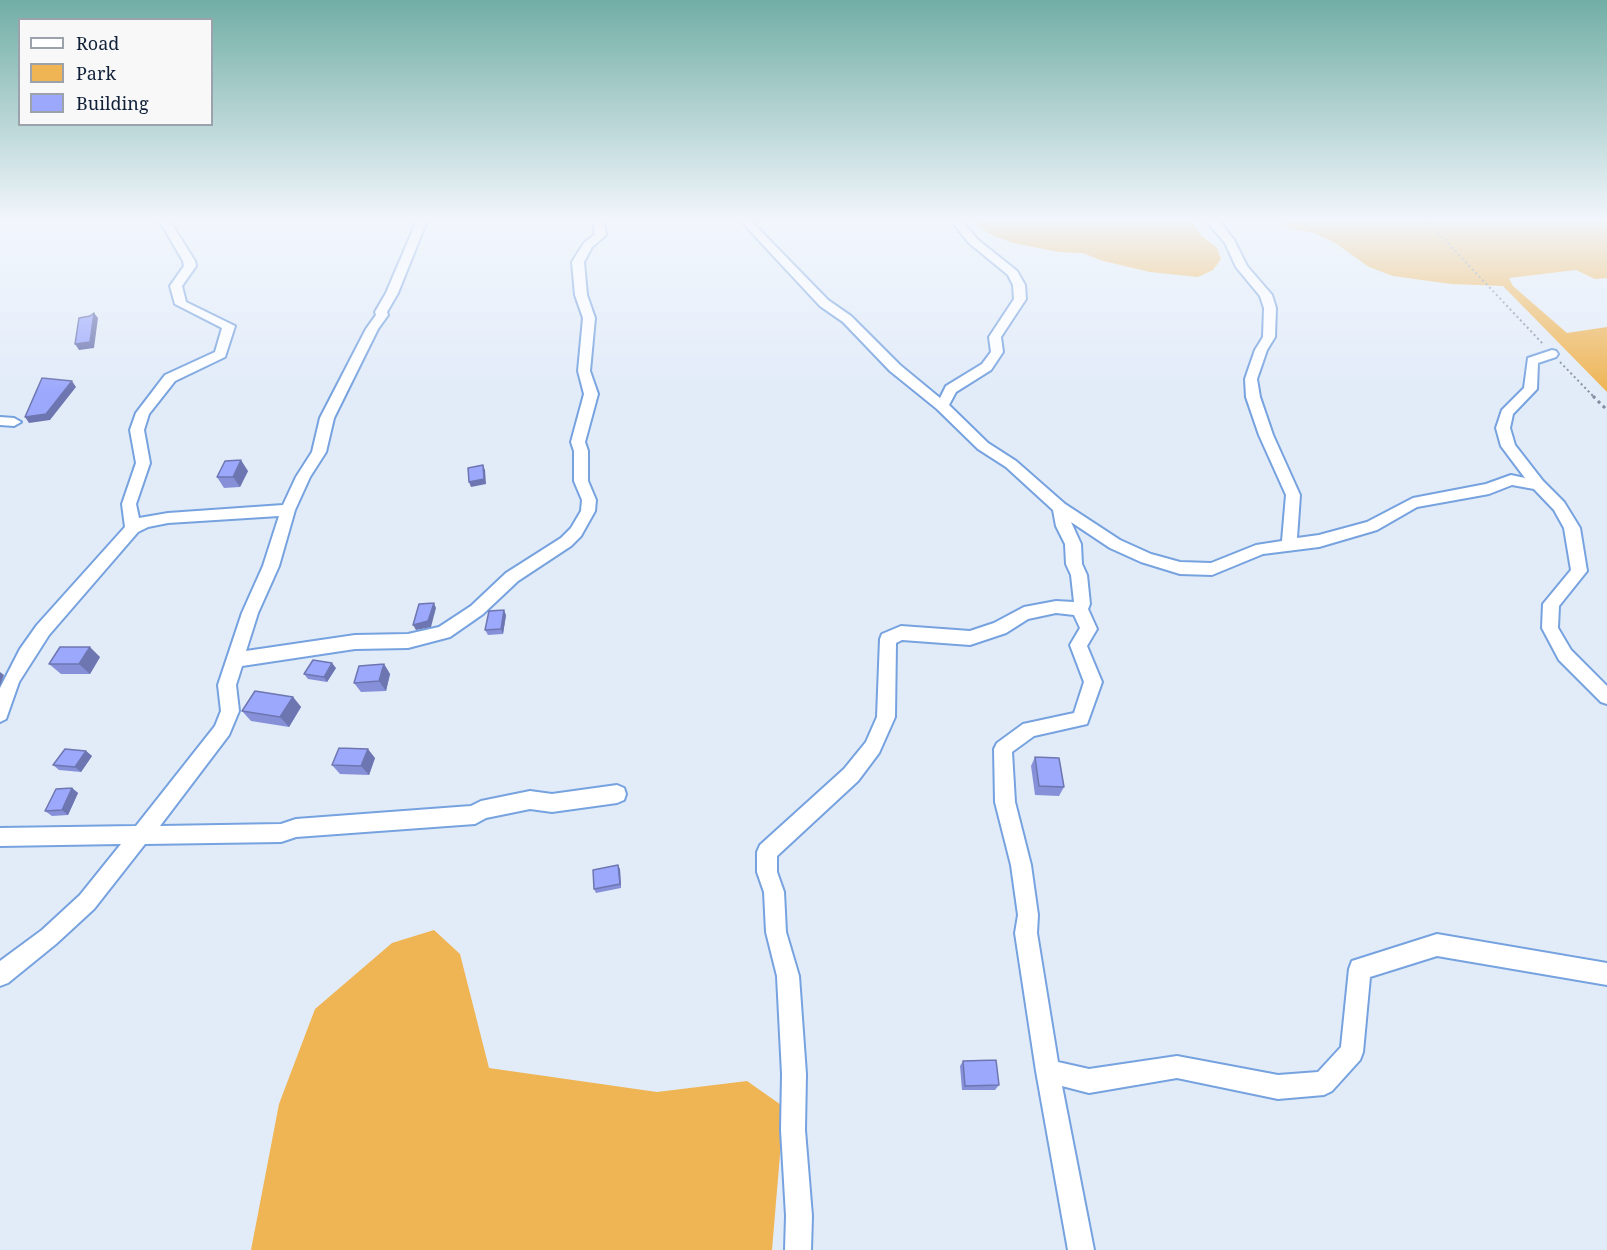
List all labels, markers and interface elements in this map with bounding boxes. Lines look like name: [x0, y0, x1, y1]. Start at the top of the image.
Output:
legend: [18, 18, 213, 126]
text: Road: [76, 31, 119, 55]
text: Park: [76, 61, 116, 85]
text: Building: [76, 91, 149, 115]

